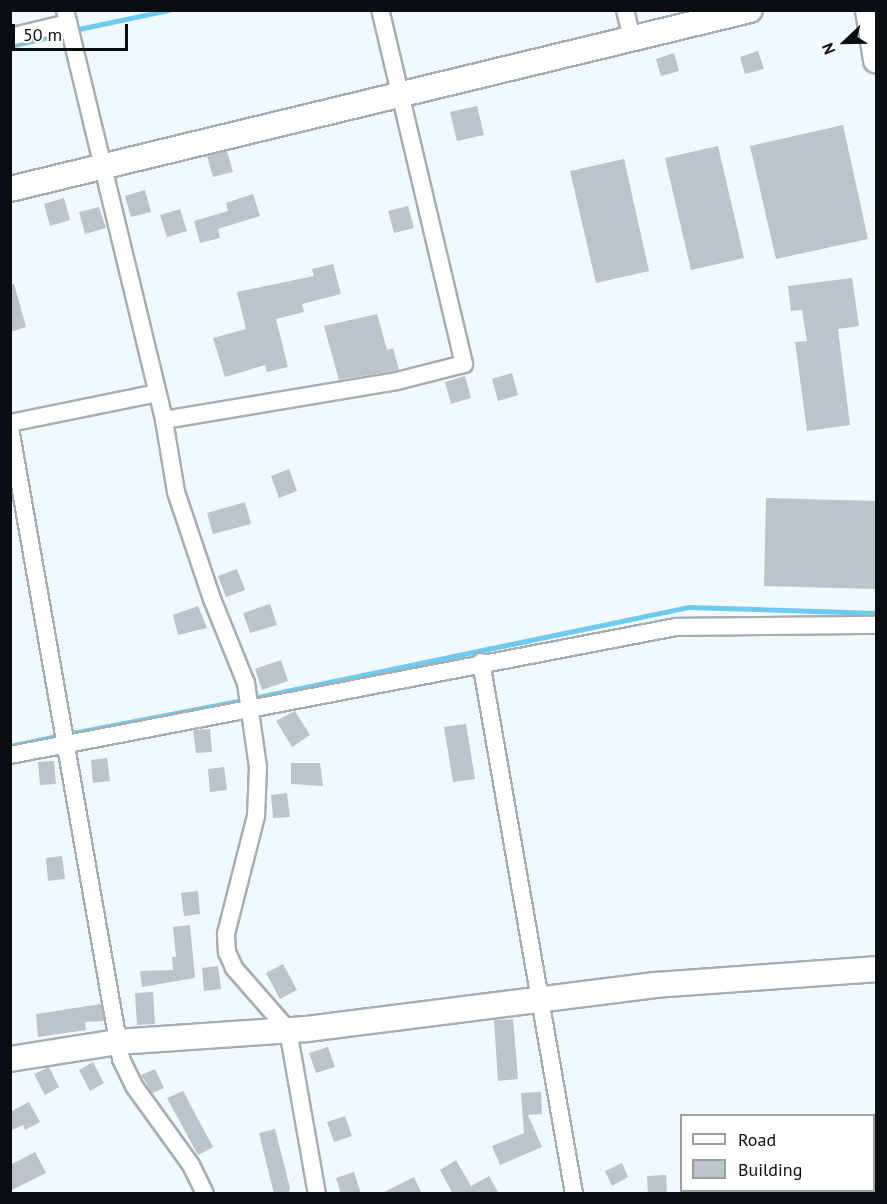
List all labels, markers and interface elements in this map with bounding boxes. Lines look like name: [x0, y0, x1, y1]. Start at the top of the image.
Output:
scale bar: [15, 12, 130, 50]
north arrow: [815, 12, 875, 72]
text: 50 m: [23, 23, 62, 46]
text: N: [817, 40, 840, 57]
legend: [680, 1114, 875, 1192]
text: Road: [738, 1128, 776, 1151]
text: Building: [738, 1158, 802, 1181]

